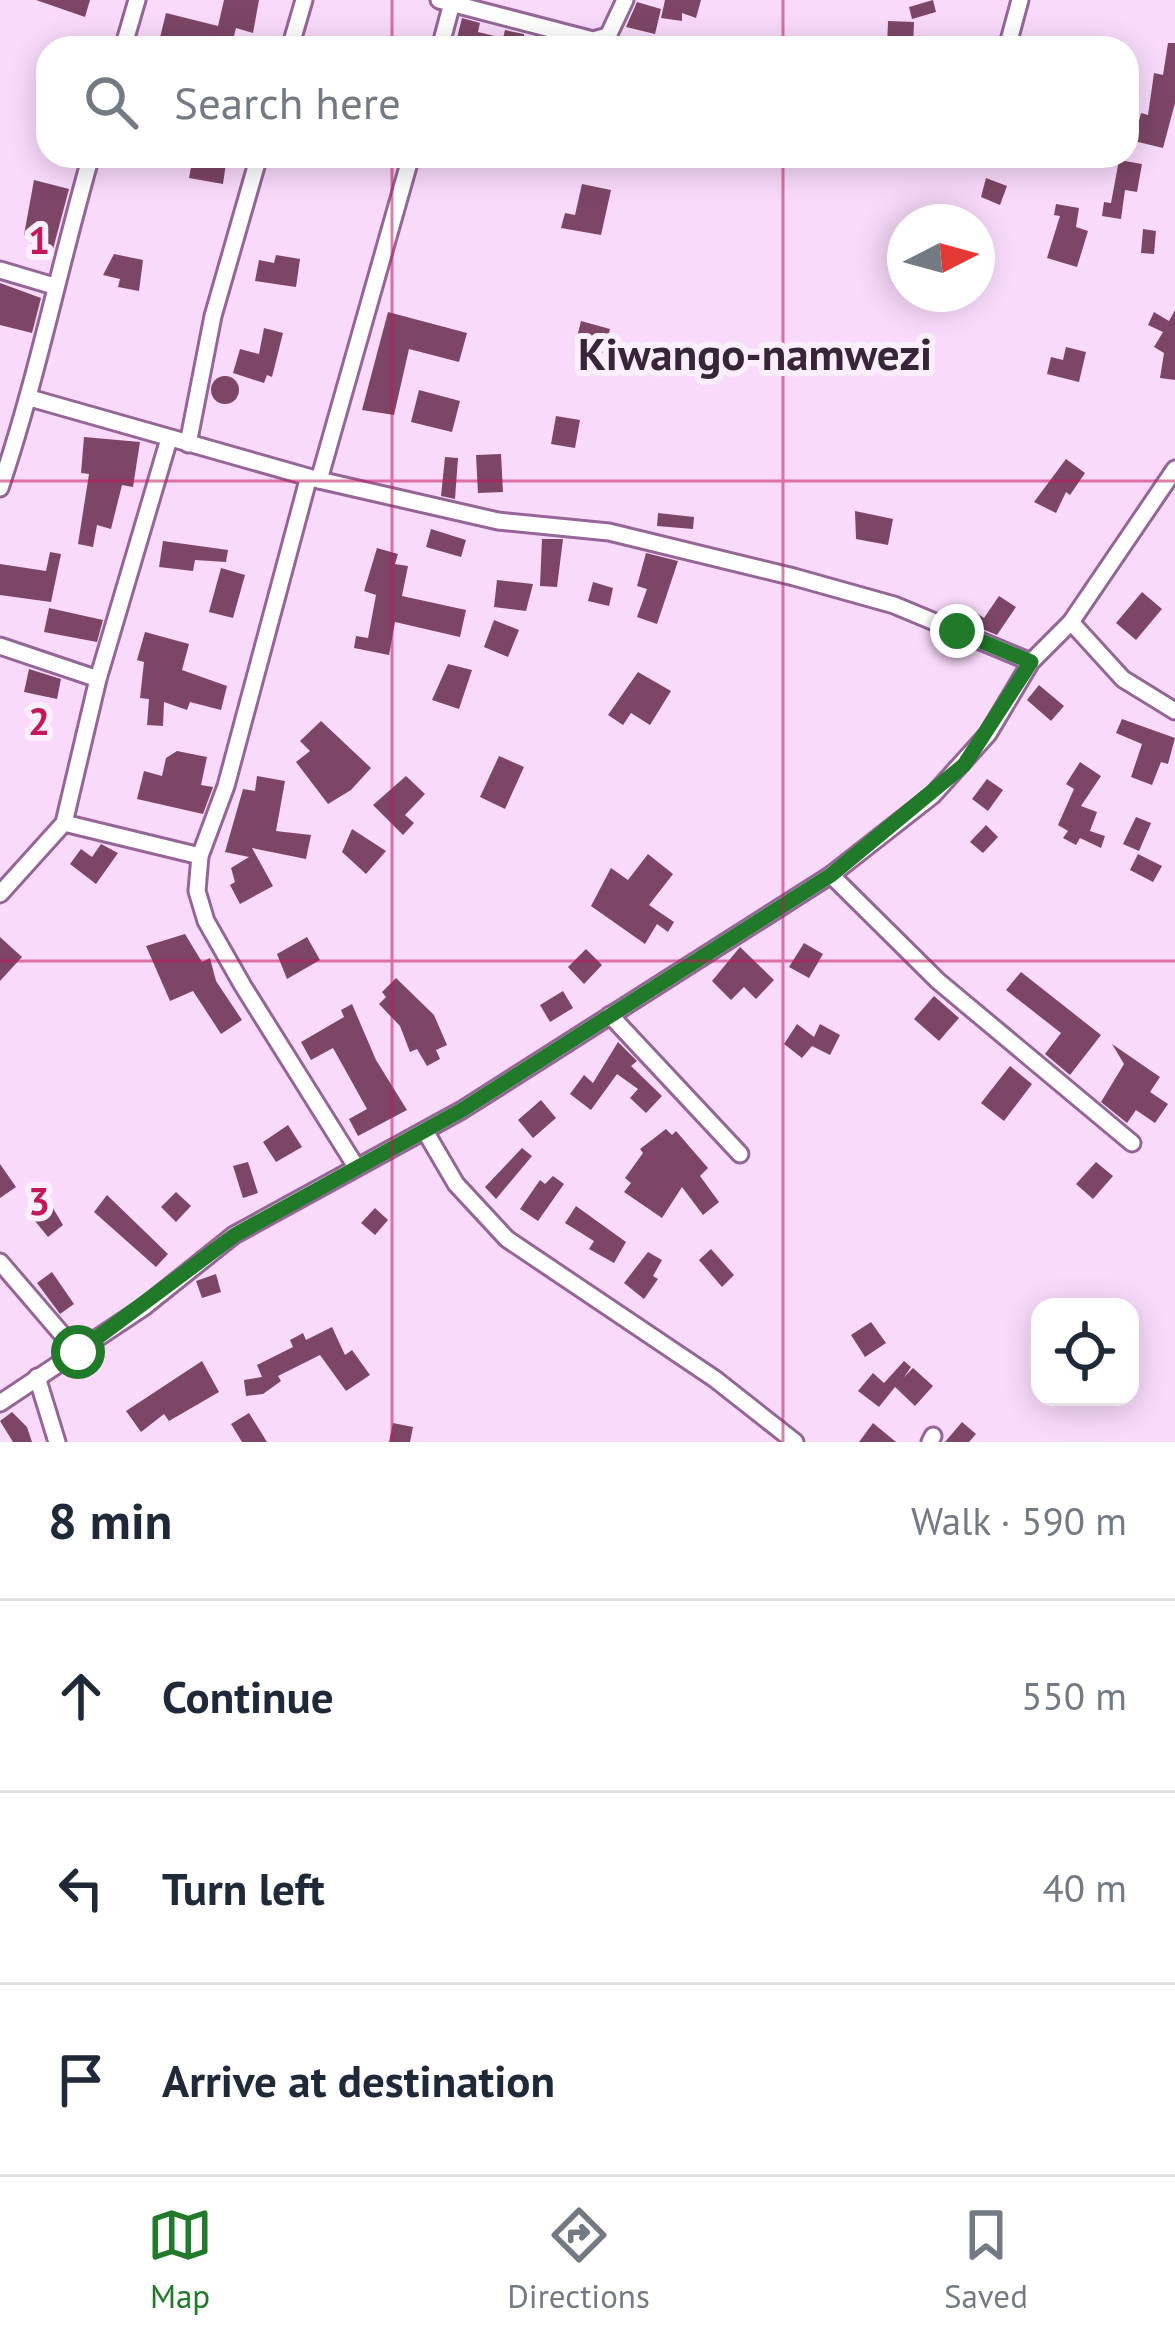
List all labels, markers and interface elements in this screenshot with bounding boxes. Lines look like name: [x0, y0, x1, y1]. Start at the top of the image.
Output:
search box: [36, 36, 1139, 168]
icon: search: [78, 69, 144, 135]
text: Search here: [174, 73, 401, 131]
north arrow: [887, 204, 995, 312]
text: 1: [28, 214, 50, 265]
district label: Kiwango-namwezi: [578, 324, 932, 382]
route end: [930, 604, 984, 658]
text: 2: [28, 695, 50, 746]
text: 3: [28, 1175, 50, 1226]
map controls: [1031, 1298, 1139, 1406]
button: locate: [1031, 1298, 1139, 1406]
route start: [51, 1325, 105, 1379]
text: 8 min: [48, 1487, 172, 1553]
text: Walk · 590 m: [911, 1495, 1127, 1546]
icon: ahead: [48, 1663, 114, 1729]
text: Continue: [162, 1667, 334, 1725]
text: 550 m: [1021, 1670, 1127, 1721]
icon: left: [48, 1855, 114, 1921]
text: Turn left: [162, 1859, 325, 1917]
text: 40 m: [1042, 1862, 1127, 1913]
icon: arrive: [48, 2047, 114, 2113]
text: Arrive at destination: [162, 2051, 555, 2109]
tab: Map: [147, 2202, 213, 2317]
tab: Directions: [507, 2202, 650, 2317]
tab: Saved: [944, 2202, 1028, 2317]

